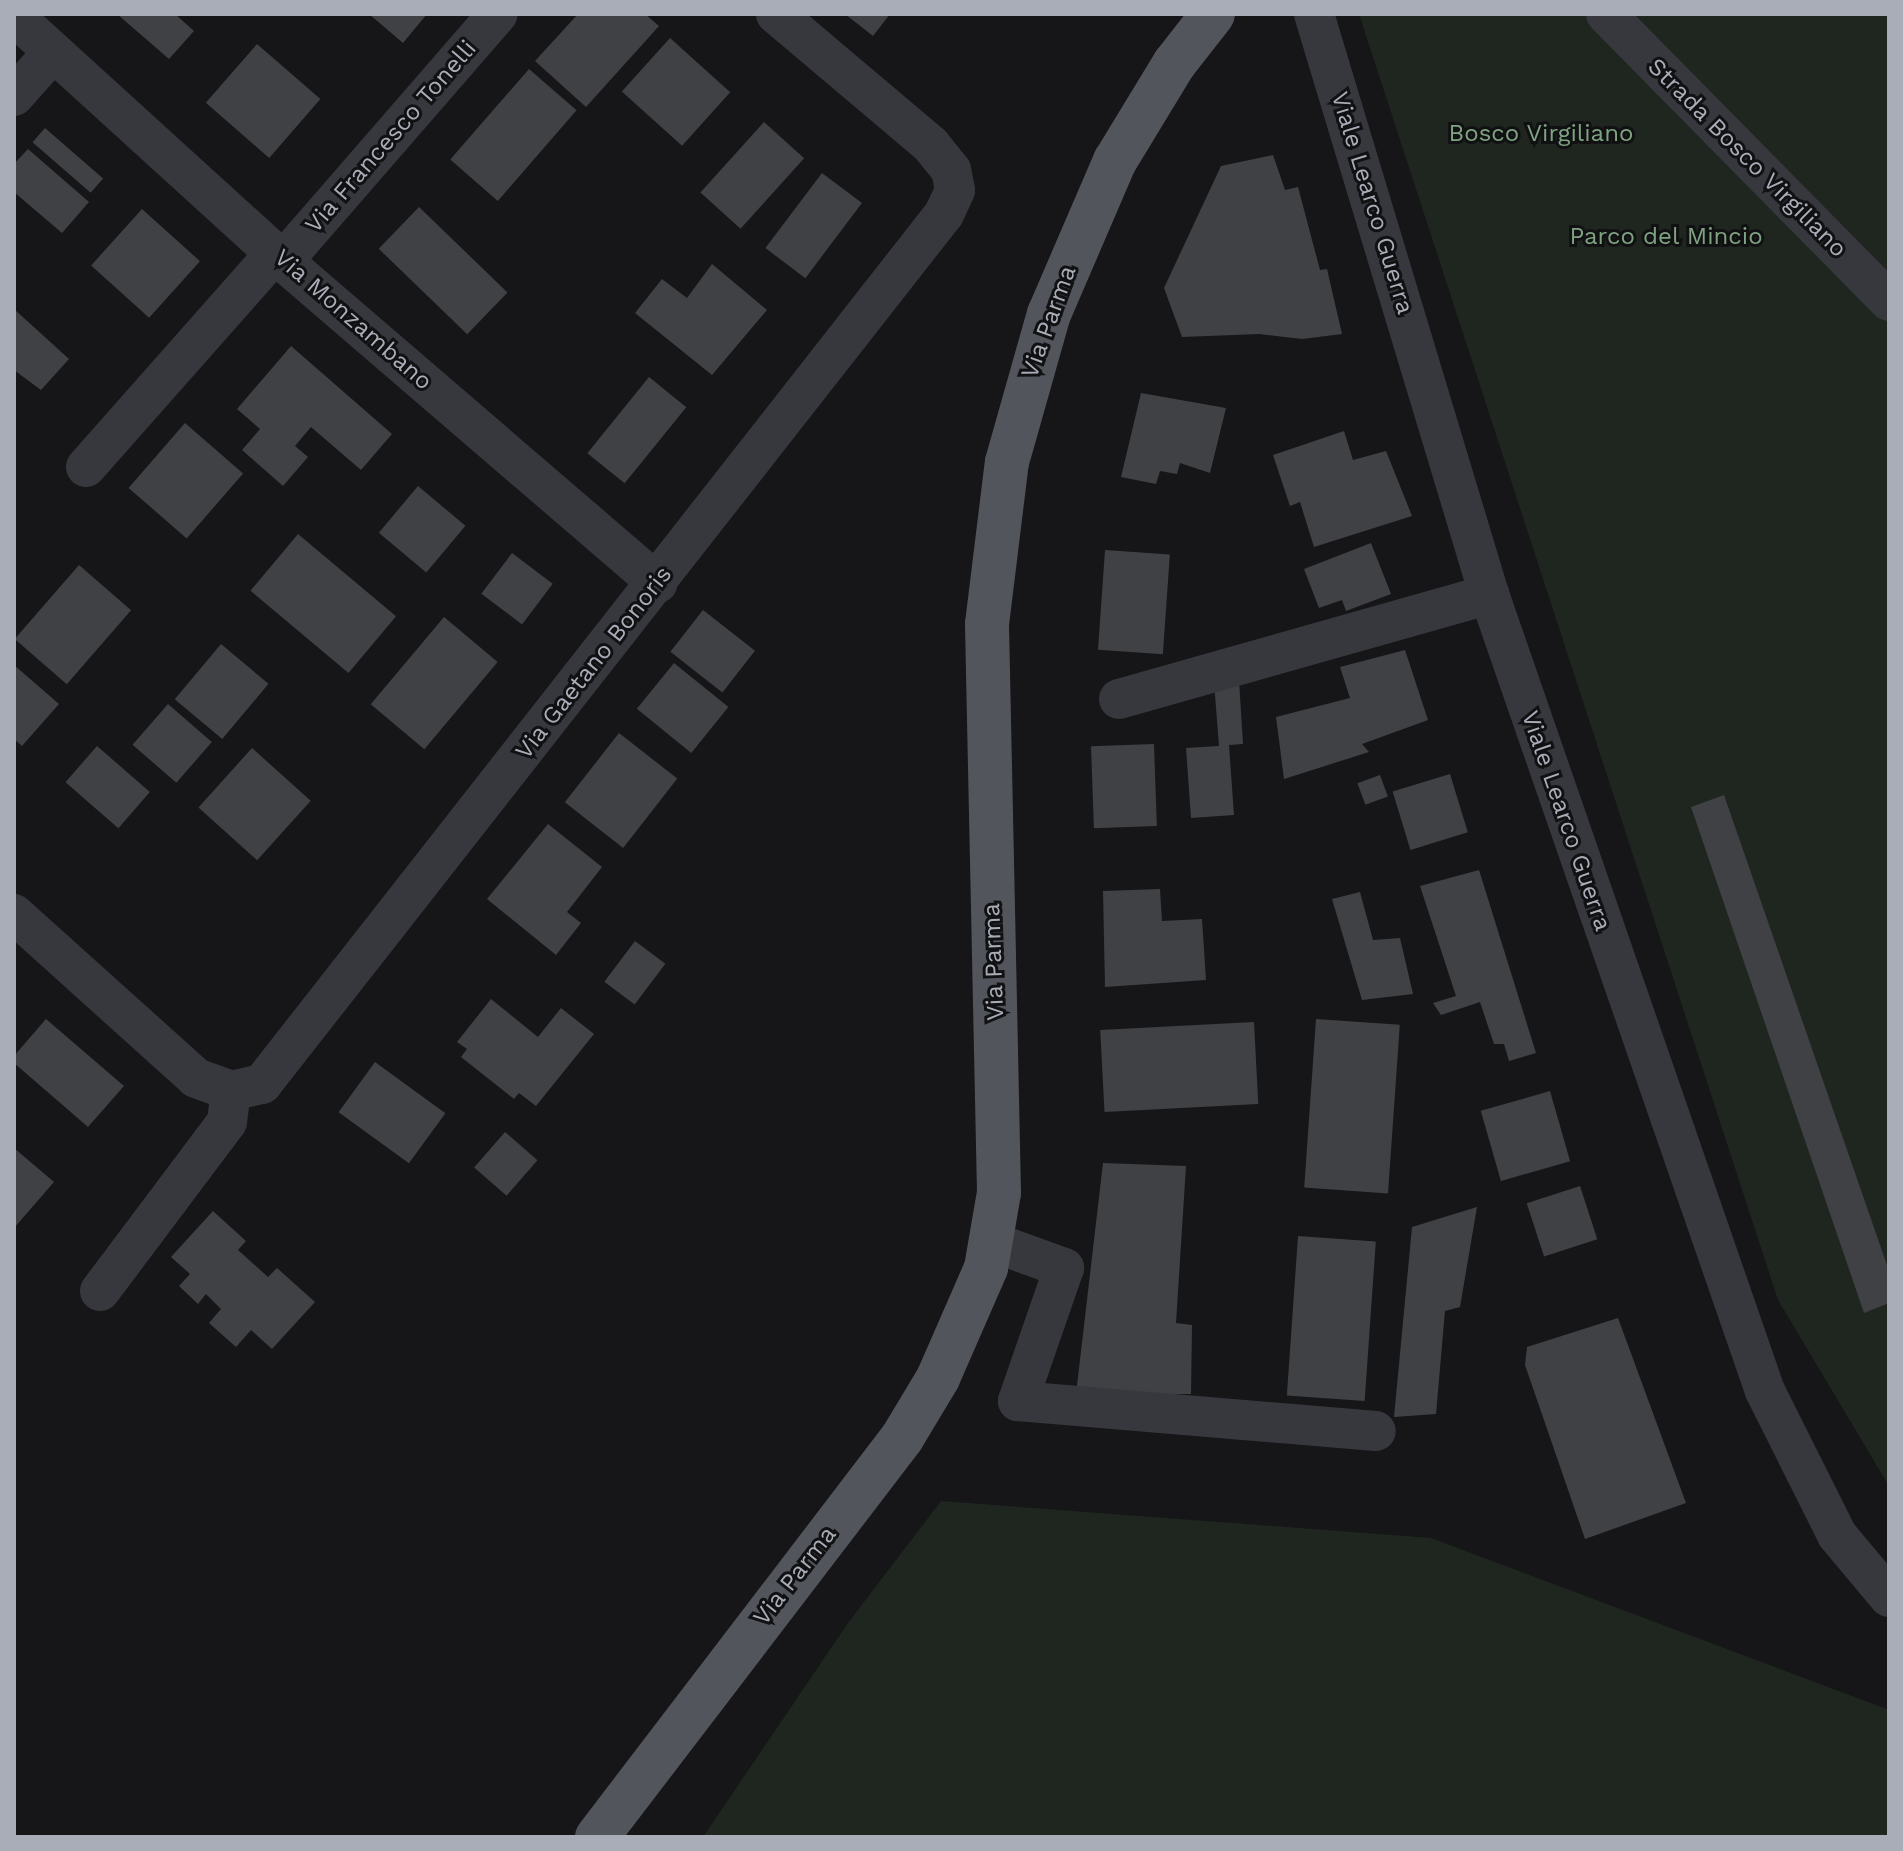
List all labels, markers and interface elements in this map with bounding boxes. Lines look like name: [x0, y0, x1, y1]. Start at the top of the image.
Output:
street label: Via Francesco Tonelli: [299, 34, 483, 240]
street label: Strada Bosco Virgiliano: [1641, 52, 1853, 264]
street label: Viale Learco Guerra: [1325, 89, 1419, 317]
park label: Bosco Virgiliano: [1448, 120, 1634, 148]
park label: Parco del Mincio: [1569, 223, 1763, 251]
street label: Via Monzambano: [268, 243, 438, 397]
street label: Via Parma: [1015, 262, 1083, 382]
street label: Via Gaetano Bonoris: [510, 561, 678, 765]
street label: Viale Learco Guerra: [1515, 707, 1617, 935]
street label: Via Parma: [978, 902, 1010, 1022]
street label: Via Parma: [747, 1521, 843, 1631]

